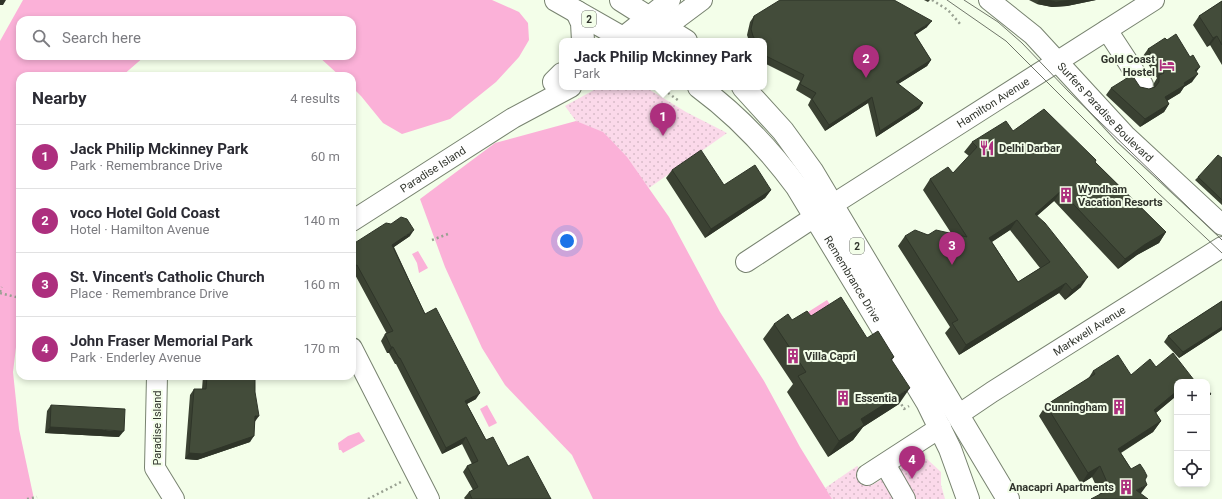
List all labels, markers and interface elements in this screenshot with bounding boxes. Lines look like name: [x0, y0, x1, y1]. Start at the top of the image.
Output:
road number: 2: [582, 11, 596, 27]
search box: [16, 16, 356, 60]
icon: search: [30, 27, 52, 49]
text: Search here: [62, 29, 141, 47]
popup: [559, 38, 767, 90]
pin: 2: [853, 45, 879, 78]
text: Jack Philip Mckinney Park: [574, 48, 752, 66]
place label: Gold Coast Hostel: [1101, 53, 1155, 79]
hotel icon: Gold Coast Hostel: [1158, 56, 1176, 74]
street label: Surfers Paradise Boulevard: [1055, 60, 1156, 164]
text: Park: [574, 66, 600, 81]
street label: Hamilton Avenue: [954, 74, 1032, 130]
text: Nearby: [32, 88, 87, 108]
text: 4 results: [290, 91, 340, 106]
pin: 1: [650, 103, 676, 136]
restaurant icon: Delhi Darbar: [978, 139, 996, 157]
text: Jack Philip Mckinney Park: [70, 140, 248, 158]
place label: Delhi Darbar: [999, 142, 1060, 155]
street label: Paradise Island: [398, 144, 468, 195]
text: 1: [41, 149, 49, 164]
text: 60 m: [311, 149, 340, 164]
text: Park · Remembrance Drive: [70, 158, 222, 173]
place label: Wyndham Vacation Resorts: [1078, 183, 1163, 209]
building icon: Wyndham Vacation Resorts: [1057, 186, 1075, 204]
text: voco Hotel Gold Coast: [70, 204, 220, 222]
text: 2: [41, 213, 49, 228]
text: 140 m: [303, 213, 340, 228]
text: Hotel · Hamilton Avenue: [70, 222, 209, 237]
your location: [557, 231, 577, 251]
pin: 3: [939, 232, 965, 265]
street label: Remembrance Drive: [822, 233, 884, 325]
road number: 2: [850, 238, 864, 254]
text: St. Vincent's Catholic Church: [70, 268, 265, 286]
text: 3: [41, 277, 49, 292]
text: 160 m: [303, 277, 340, 292]
text: Place · Remembrance Drive: [70, 286, 228, 301]
street label: Markwell Avenue: [1051, 303, 1128, 358]
text: John Fraser Memorial Park: [70, 332, 253, 350]
text: 4: [41, 341, 49, 356]
text: 170 m: [303, 341, 340, 356]
building icon: Villa Capri: [784, 347, 802, 365]
text: Park · Enderley Avenue: [70, 350, 201, 365]
place label: Villa Capri: [805, 350, 856, 363]
map controls: [1174, 379, 1210, 487]
button: +: [1174, 379, 1210, 415]
building icon: Essentia: [834, 389, 852, 407]
street label: Paradise Island: [151, 390, 164, 466]
place label: Essentia: [855, 392, 897, 405]
building icon: Cunningham: [1110, 398, 1128, 416]
place label: Cunningham: [1044, 401, 1107, 414]
button: −: [1174, 415, 1210, 451]
pin: 4: [899, 446, 925, 479]
button: locate: [1174, 451, 1210, 487]
building icon: Anacapri Apartments: [1117, 478, 1135, 496]
place label: Anacapri Apartments: [1009, 481, 1114, 494]

